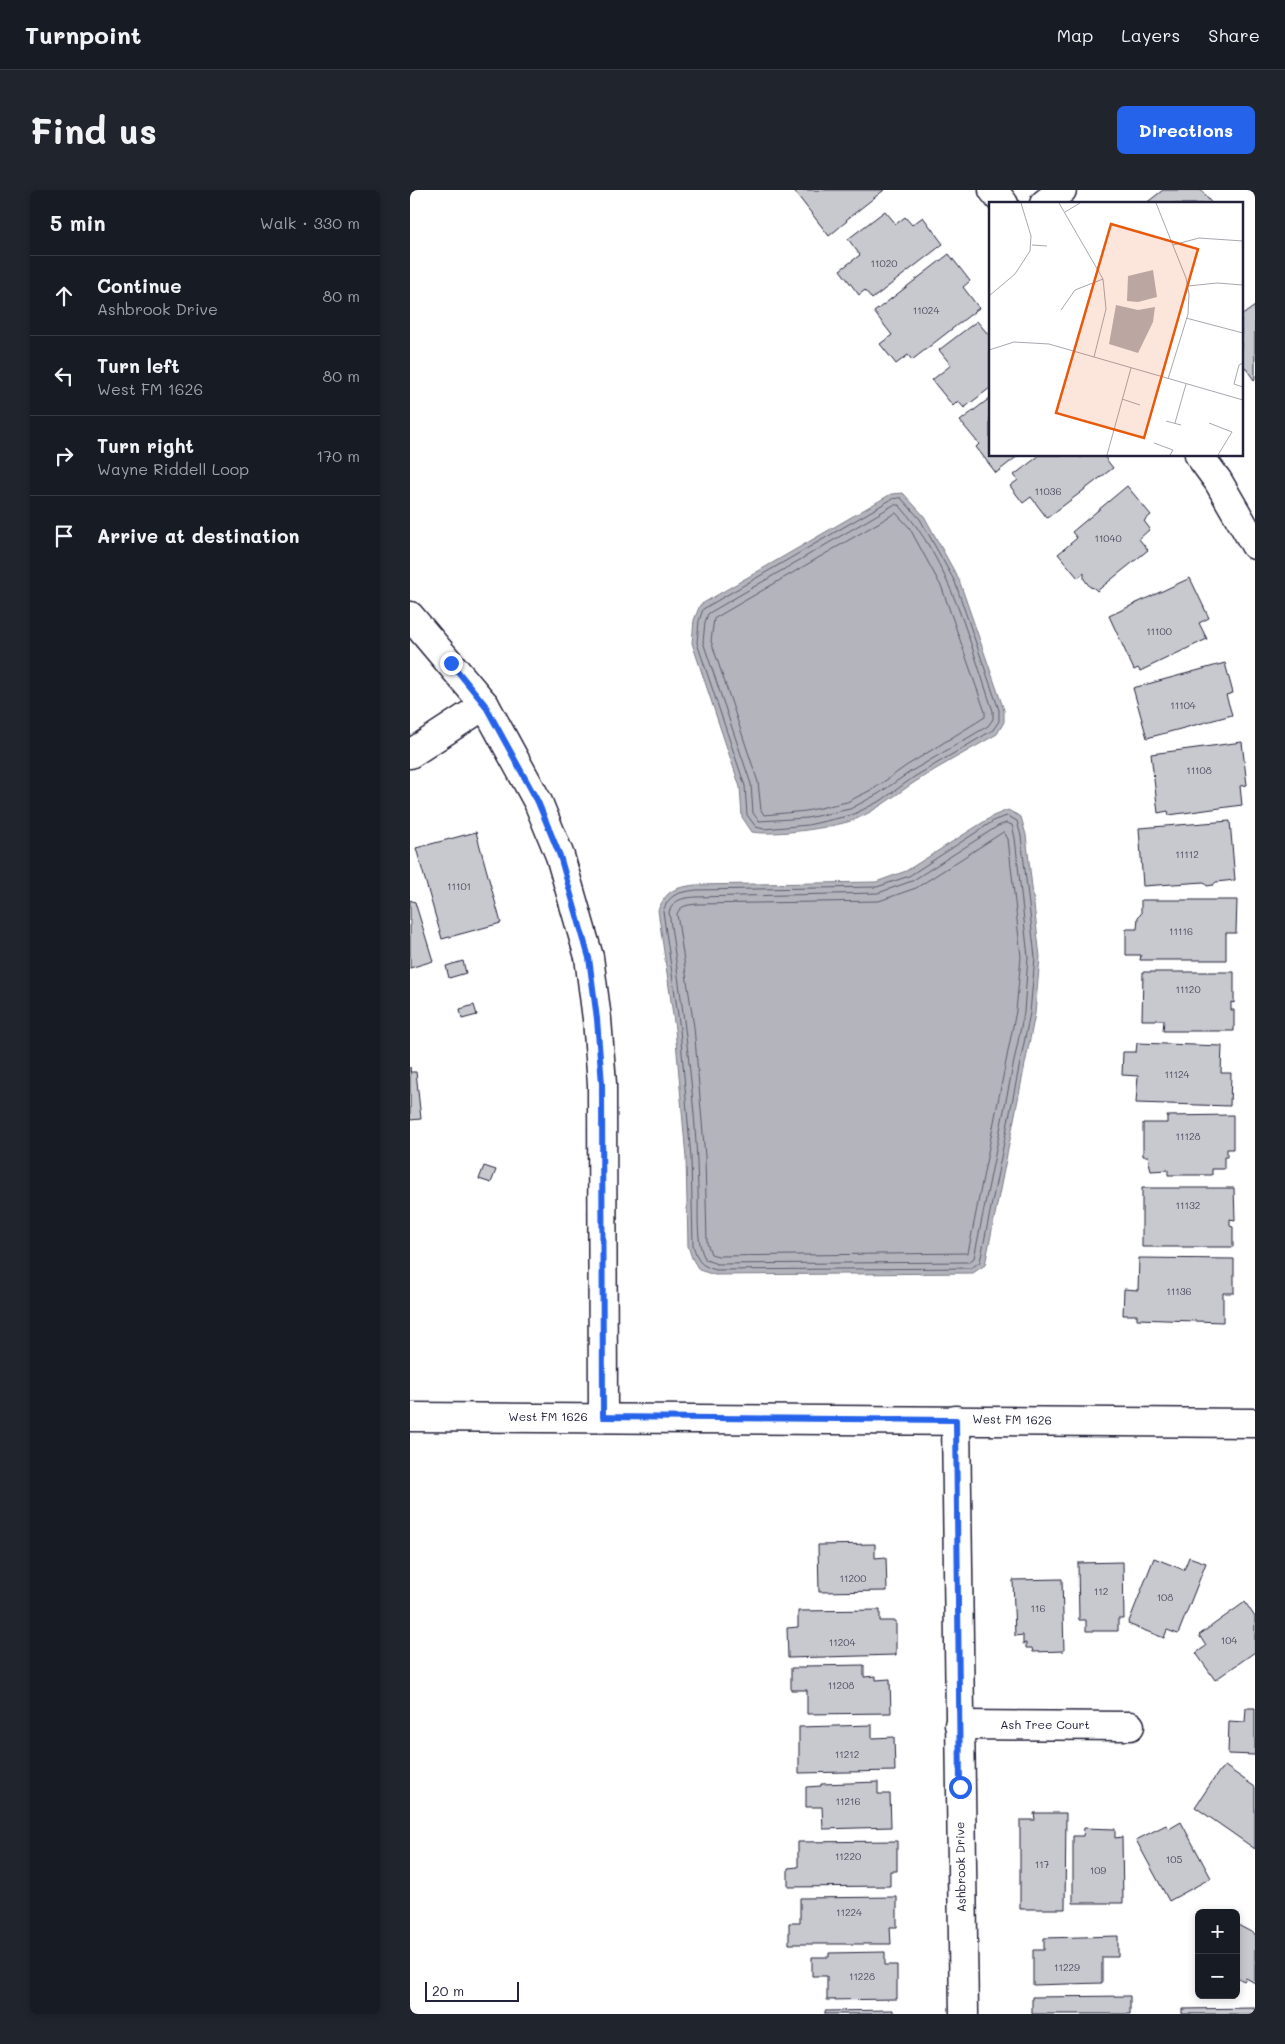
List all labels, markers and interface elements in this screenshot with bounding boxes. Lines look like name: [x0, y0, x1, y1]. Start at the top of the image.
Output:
text: Turnpoint: [25, 19, 141, 50]
text: Map: [1057, 23, 1093, 47]
text: Layers: [1121, 23, 1180, 47]
text: Share: [1208, 23, 1260, 47]
button: Directions: [1117, 106, 1255, 154]
text: Find us: [30, 107, 157, 153]
inset map: [989, 202, 1242, 456]
text: 5 min: [50, 209, 106, 236]
text: Walk · 330 m: [260, 212, 360, 233]
house number: 11020: [871, 256, 897, 270]
text: Continue: [97, 273, 182, 298]
icon: ahead: [50, 282, 78, 310]
text: 80 m: [323, 285, 360, 306]
text: Ashbrook Drive: [97, 298, 218, 319]
house number: 11024: [913, 303, 939, 317]
text: Turn left: [97, 353, 180, 378]
icon: left: [50, 362, 78, 390]
text: 80 m: [323, 365, 360, 386]
text: West FM 1626: [97, 378, 203, 399]
text: Turn right: [97, 433, 194, 458]
icon: right: [50, 442, 78, 470]
text: 170 m: [316, 445, 360, 466]
text: Wayne Riddell Loop: [97, 458, 249, 479]
house number: 11036: [1034, 484, 1062, 498]
icon: arrive: [50, 522, 78, 550]
text: Arrive at destination: [97, 523, 300, 548]
house number: 11040: [1094, 531, 1122, 545]
house number: 11100: [1146, 624, 1172, 638]
route end: [440, 652, 463, 675]
house number: 11104: [1170, 698, 1196, 712]
house number: 11108: [1186, 763, 1212, 777]
house number: 11112: [1175, 847, 1199, 861]
house number: 11101: [447, 879, 471, 893]
house number: 11116: [1169, 924, 1193, 938]
house number: 11120: [1175, 982, 1201, 996]
house number: 11124: [1165, 1067, 1190, 1081]
house number: 11128: [1175, 1129, 1201, 1143]
house number: 11132: [1176, 1198, 1200, 1212]
house number: 11136: [1166, 1284, 1192, 1298]
street label: West FM 1626: [508, 1408, 588, 1424]
street label: West FM 1626: [972, 1410, 1052, 1428]
house number: 11200: [840, 1571, 866, 1585]
house number: 112: [1094, 1584, 1108, 1598]
house number: 108: [1157, 1590, 1173, 1604]
house number: 116: [1031, 1601, 1045, 1615]
house number: 104: [1221, 1633, 1237, 1647]
house number: 11204: [829, 1635, 855, 1649]
house number: 11208: [828, 1678, 854, 1692]
street label: Ash Tree Court: [1000, 1716, 1090, 1732]
house number: 11212: [835, 1747, 859, 1761]
route start: [949, 1776, 972, 1799]
house number: 11216: [835, 1794, 861, 1808]
street label: Ashbrook Drive: [951, 1822, 969, 1913]
house number: 11220: [835, 1849, 861, 1863]
house number: 105: [1166, 1852, 1182, 1866]
house number: 117: [1035, 1857, 1050, 1871]
house number: 109: [1090, 1863, 1106, 1877]
house number: 11224: [836, 1905, 862, 1919]
map controls: [1195, 1909, 1240, 1999]
button: +: [1195, 1909, 1240, 1954]
button: −: [1195, 1954, 1240, 1999]
house number: 11229: [1054, 1960, 1080, 1974]
house number: 11228: [849, 1969, 875, 1983]
scale bar: [425, 1979, 519, 2002]
text: 20 m: [432, 1981, 464, 2000]

